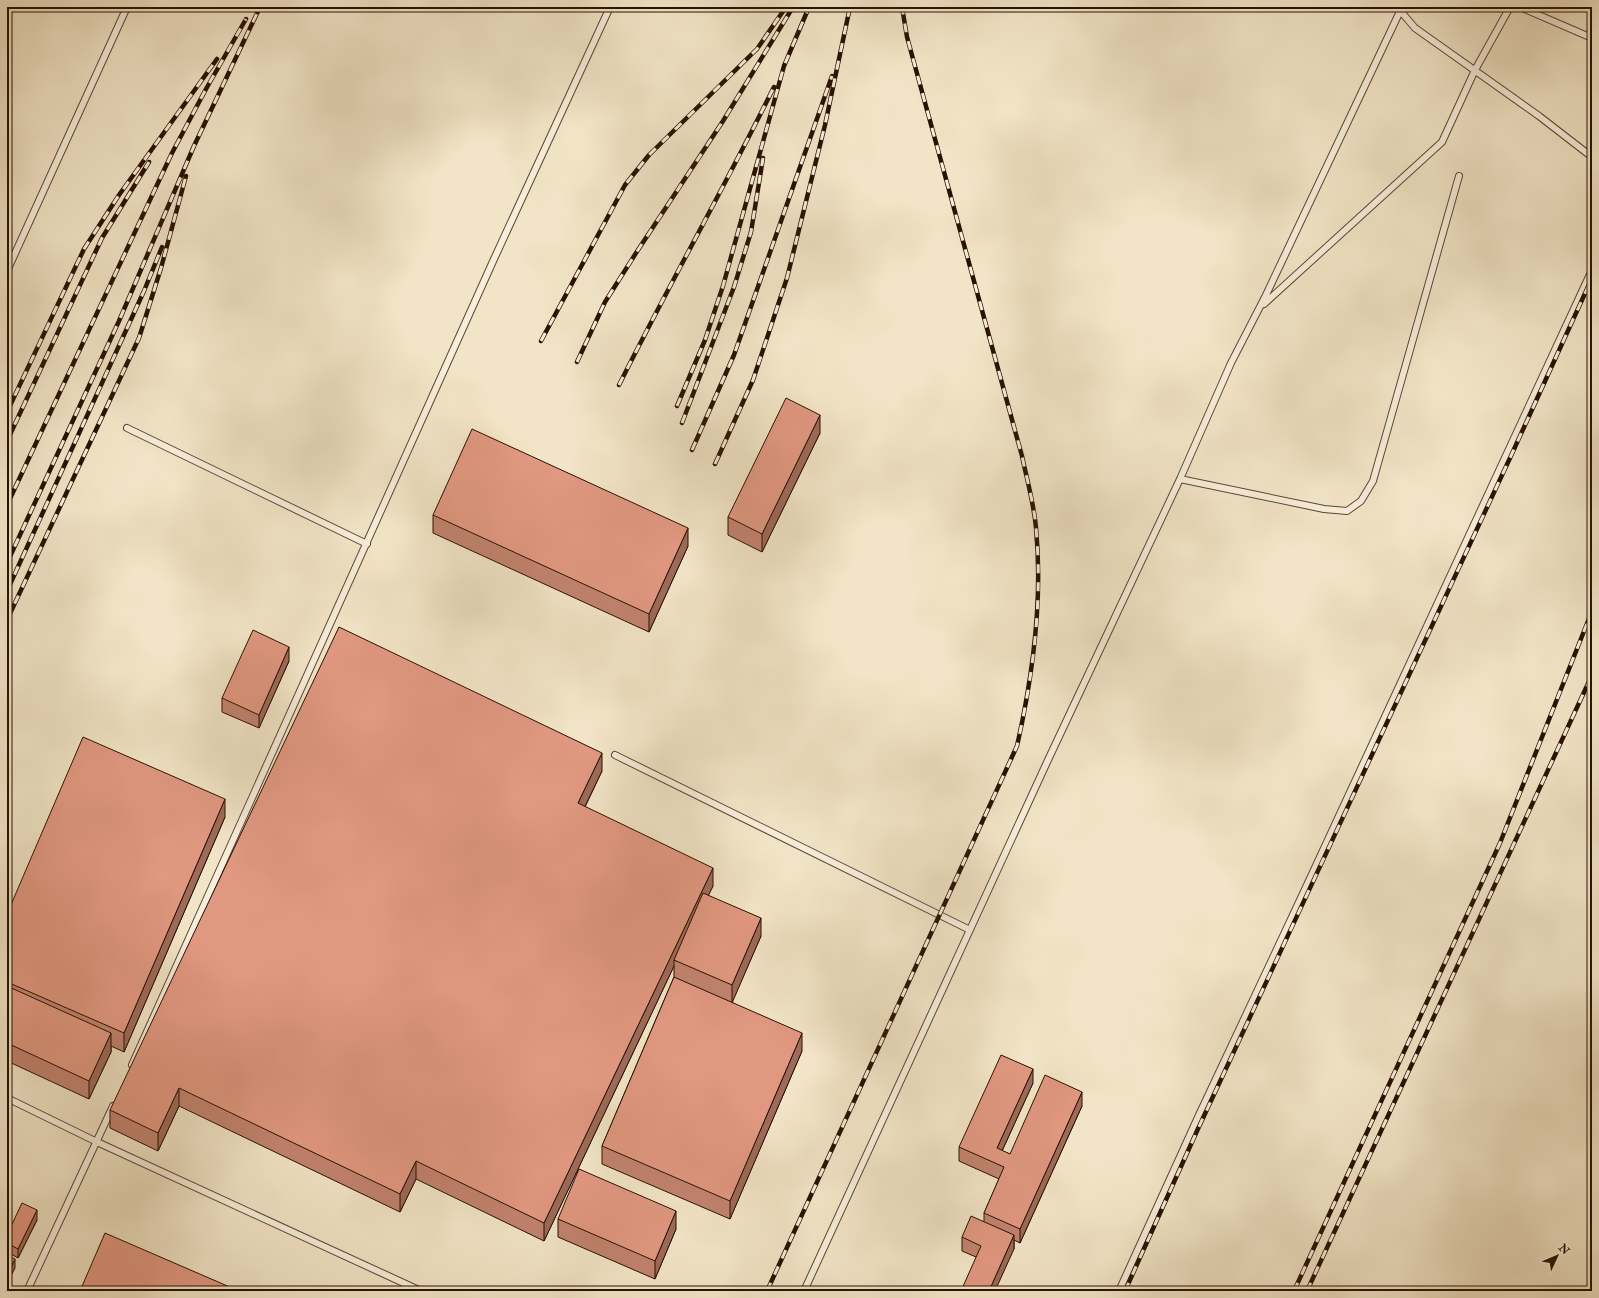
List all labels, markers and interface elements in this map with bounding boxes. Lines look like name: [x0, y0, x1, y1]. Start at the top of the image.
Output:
north arrow: [1537, 1236, 1577, 1276]
text: N: [1555, 1241, 1573, 1258]

